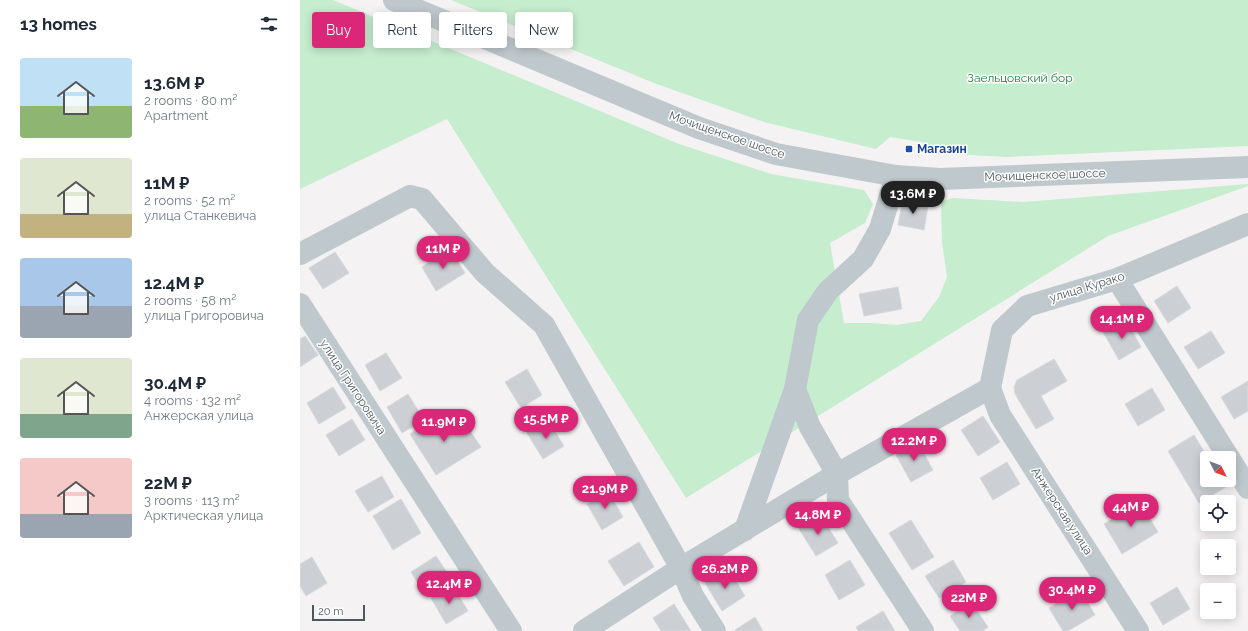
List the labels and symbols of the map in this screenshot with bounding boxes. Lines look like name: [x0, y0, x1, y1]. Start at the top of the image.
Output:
park label: Заельцовский бор: [967, 71, 1073, 85]
street label: Мочищенское шоссе: [667, 109, 787, 161]
place label: Магазин: [917, 142, 967, 156]
marker: Магазин: [904, 144, 914, 154]
street label: Мочищенское шоссе: [984, 166, 1106, 184]
pin: 13.6M ₽: [876, 181, 950, 215]
pin: 11M ₽: [415, 236, 471, 270]
street label: улица Курако: [1048, 269, 1126, 305]
pin: 14.1M ₽: [1085, 306, 1159, 340]
street label: улица Григоровича: [317, 337, 389, 437]
pin: 15.5M ₽: [509, 406, 583, 440]
pin: 11.9M ₽: [407, 409, 481, 443]
pin: 12.2M ₽: [877, 428, 951, 462]
north arrow: [1200, 451, 1236, 487]
street label: Анжерская улица: [1029, 465, 1095, 557]
pin: 21.9M ₽: [568, 476, 642, 510]
pin: 44M ₽: [1103, 494, 1159, 528]
pin: 14.8M ₽: [781, 502, 855, 536]
pin: 26.2M ₽: [688, 556, 762, 590]
pin: 12.4M ₽: [412, 571, 486, 605]
pin: 30.4M ₽: [1035, 577, 1109, 611]
pin: 22M ₽: [941, 585, 997, 619]
scale bar: [312, 603, 365, 622]

